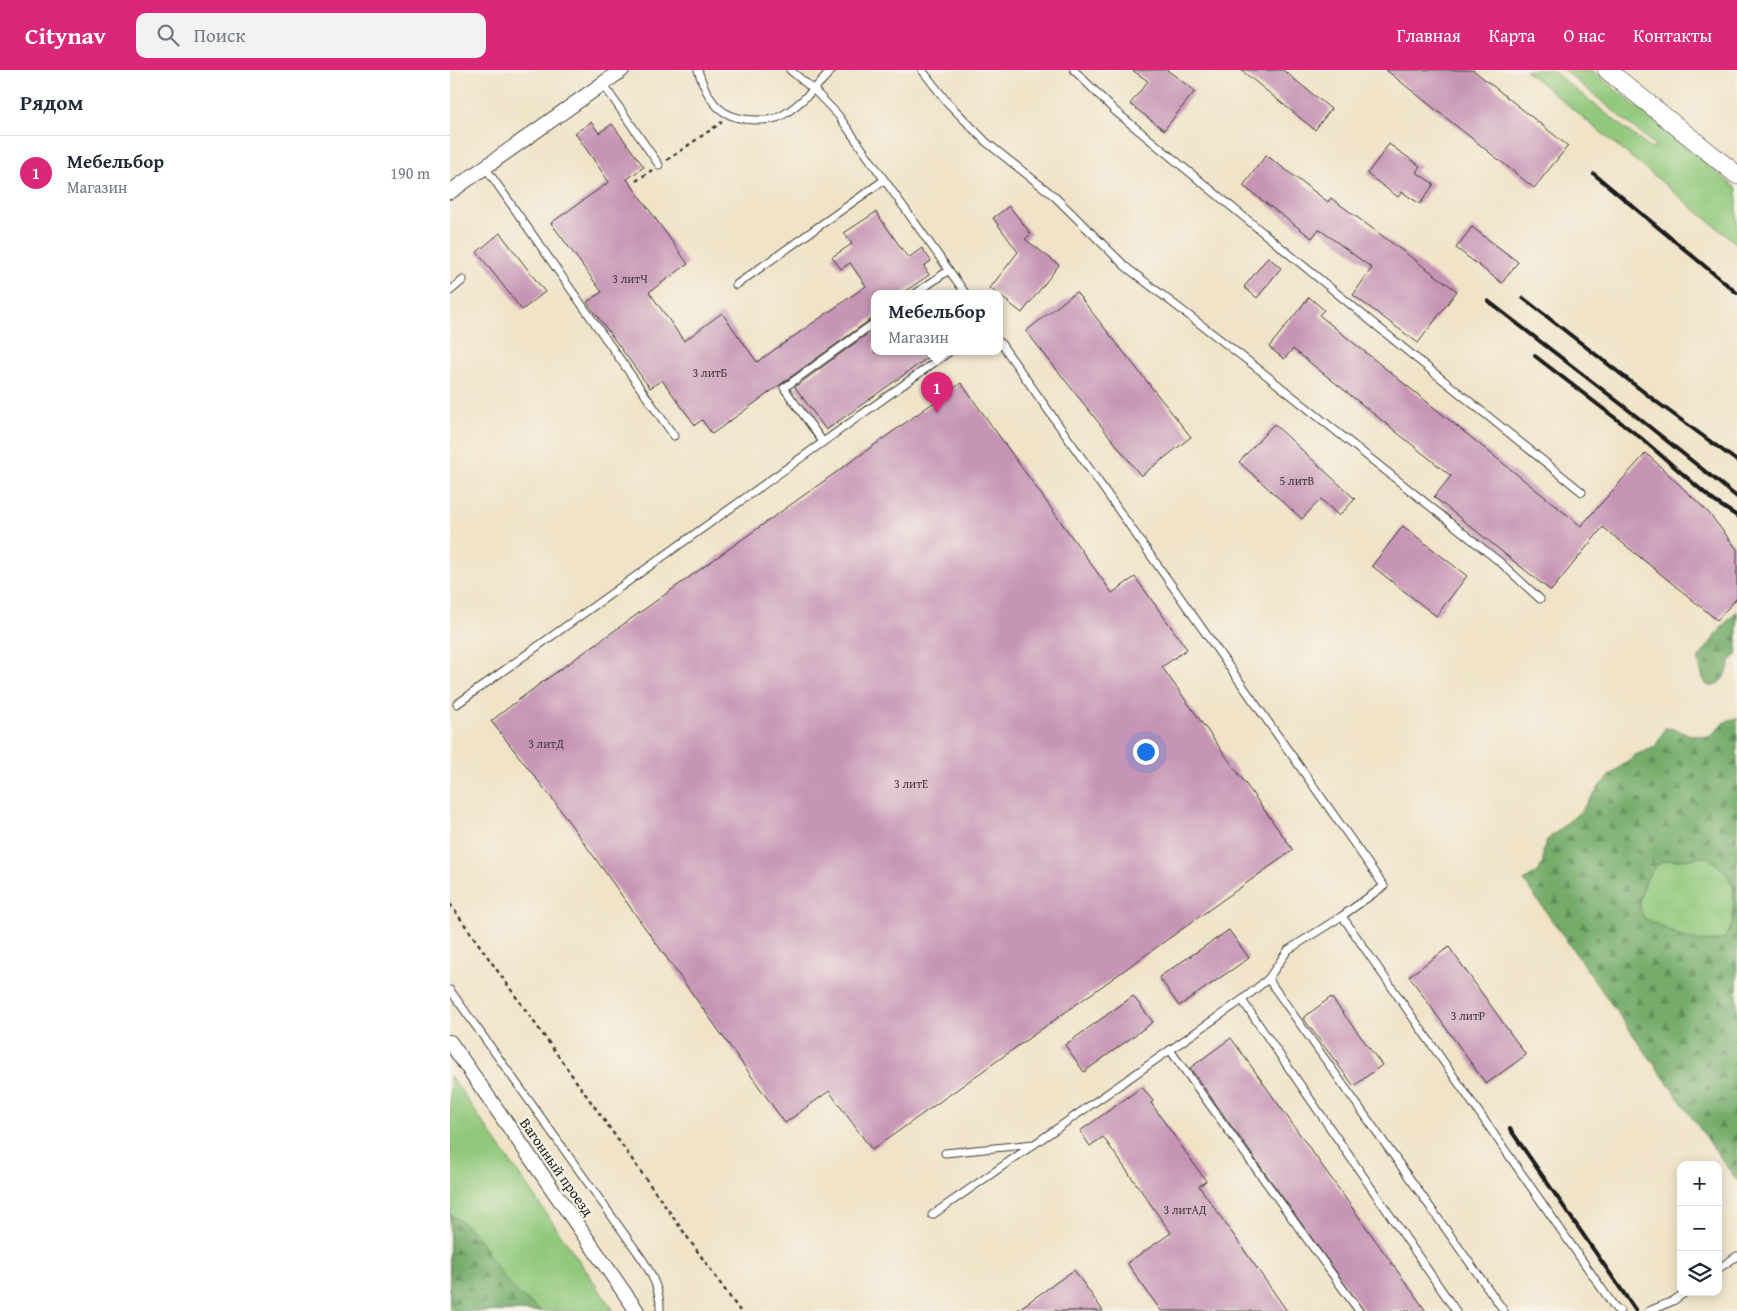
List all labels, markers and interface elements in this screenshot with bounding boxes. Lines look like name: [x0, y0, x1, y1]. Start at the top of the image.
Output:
search box: [136, 13, 486, 58]
text: Citynav: [25, 18, 106, 53]
icon: search: [154, 21, 182, 49]
text: Поиск: [194, 21, 245, 49]
text: Главная: [1397, 22, 1461, 49]
text: Карта: [1489, 22, 1535, 49]
text: О нас: [1563, 22, 1605, 49]
text: Контакты: [1633, 22, 1712, 49]
text: Рядом: [20, 87, 83, 118]
text: Мебельбор: [67, 147, 164, 175]
text: 1: [32, 161, 40, 185]
text: 190 m: [390, 161, 430, 185]
text: Магазин: [67, 175, 127, 199]
house number: 3 литЧ: [612, 270, 648, 287]
popup: [871, 290, 1003, 355]
text: Мебельбор: [888, 297, 986, 325]
text: Магазин: [888, 325, 949, 349]
house number: 3 литБ: [693, 364, 728, 381]
pin: 1: [921, 372, 953, 413]
house number: 5 литВ: [1280, 472, 1315, 489]
house number: 3 литД: [528, 735, 564, 752]
your location: [1133, 739, 1159, 765]
house number: 3 литЕ: [894, 775, 928, 792]
house number: 3 литР: [1451, 1007, 1485, 1024]
street label: Вагонный проезд: [515, 1114, 599, 1220]
map controls: [1677, 1161, 1722, 1296]
button: +: [1677, 1161, 1722, 1206]
house number: 3 литАД: [1164, 1201, 1207, 1218]
button: −: [1677, 1206, 1722, 1251]
button: layers: [1677, 1251, 1722, 1296]

